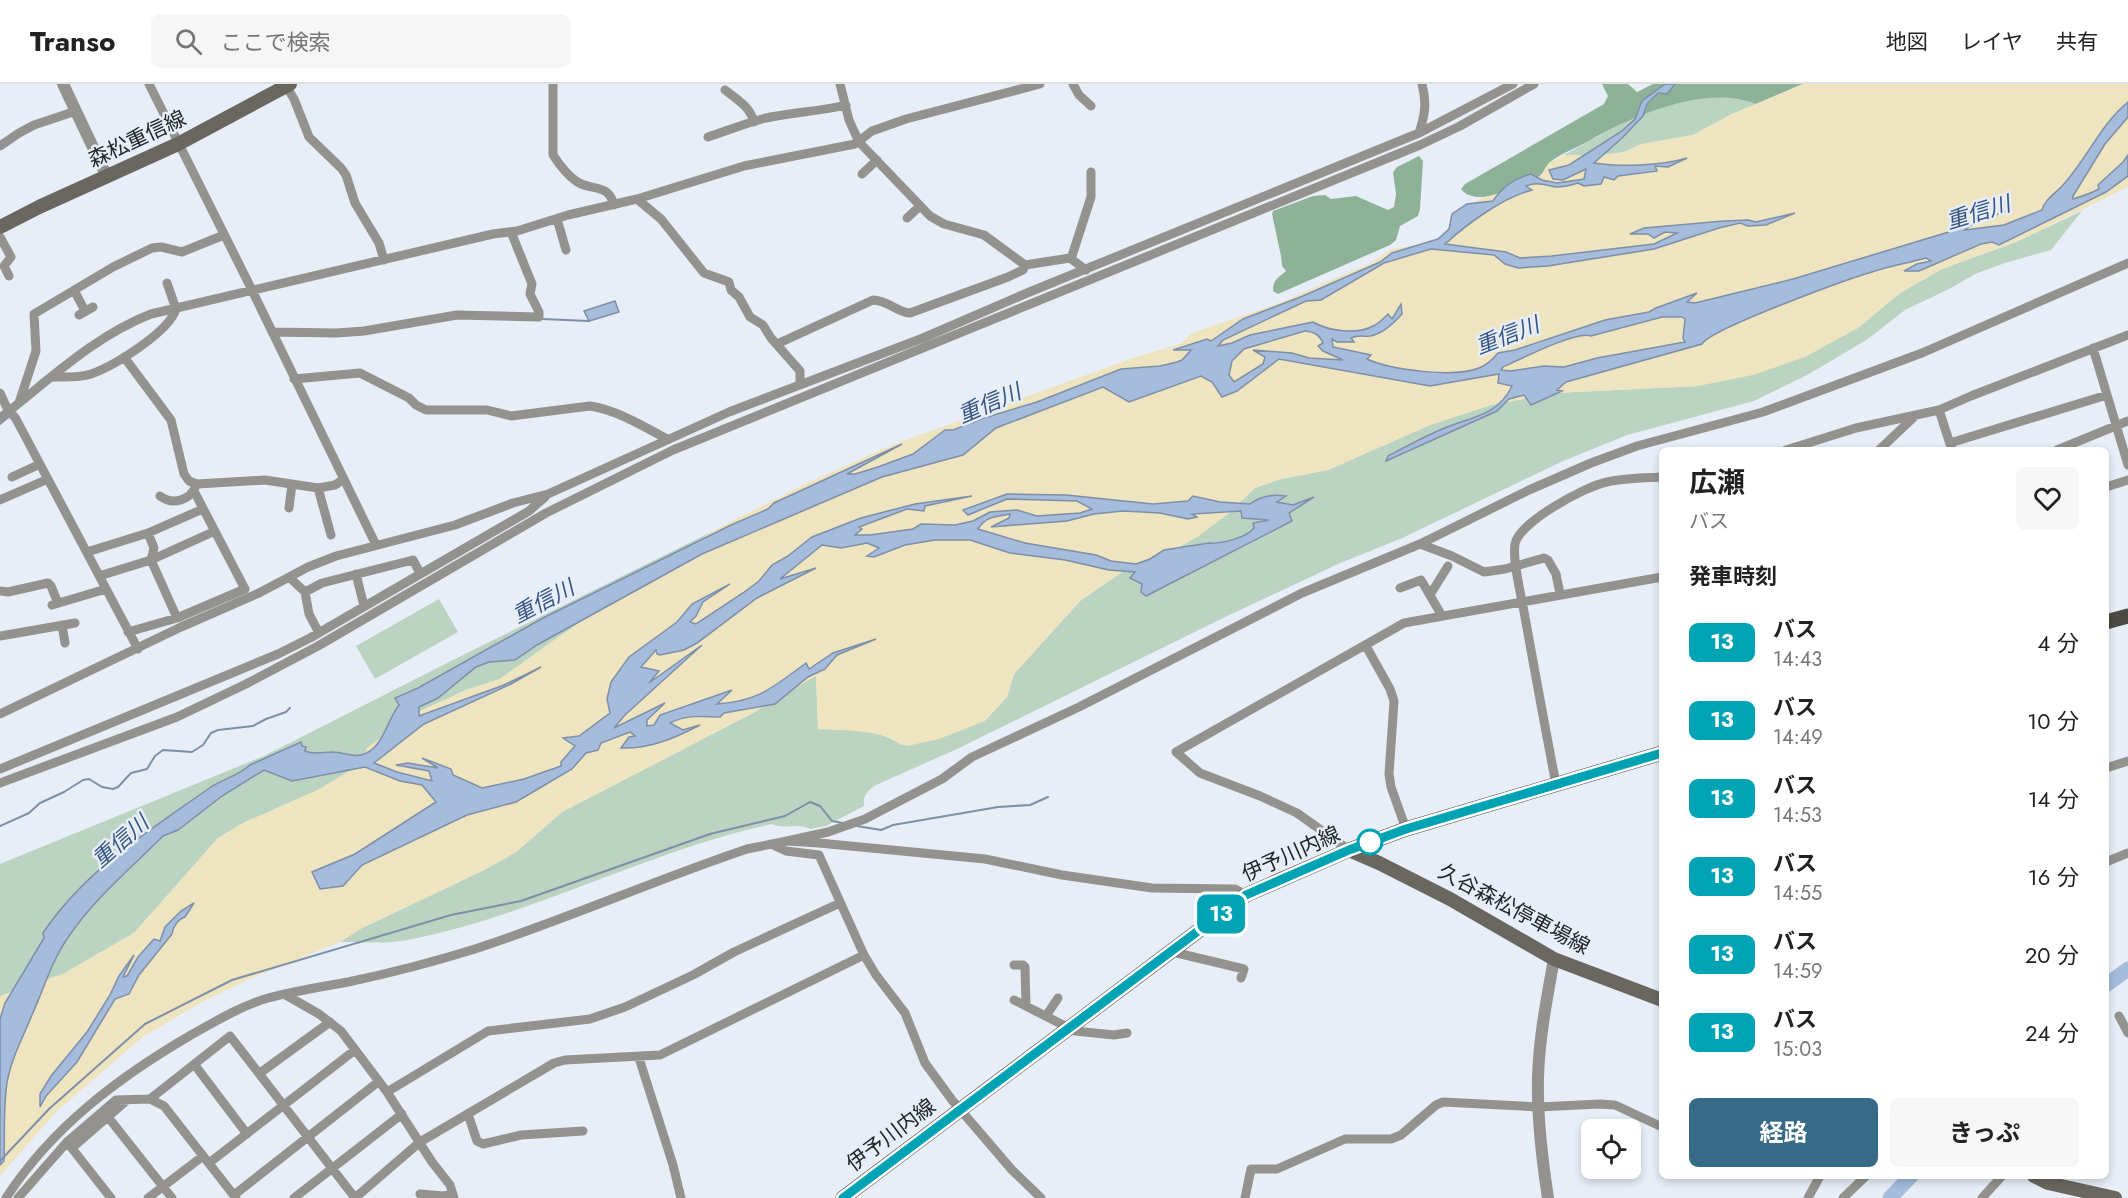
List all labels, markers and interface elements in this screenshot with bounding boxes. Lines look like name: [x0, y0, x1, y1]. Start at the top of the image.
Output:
search box: [151, 14, 571, 68]
text: Transo: [30, 21, 115, 62]
icon: search: [172, 25, 205, 58]
text: ここで検索: [220, 26, 330, 58]
text: 地図: [1886, 27, 1928, 57]
text: レイヤ: [1961, 27, 2023, 57]
text: 共有: [2056, 27, 2098, 57]
street label: 森松重信線: [83, 103, 191, 175]
water label: 重信川: [1942, 186, 2016, 237]
water label: 重信川: [1470, 308, 1545, 362]
water label: 重信川: [952, 375, 1027, 431]
text: 広瀬: [1689, 462, 1745, 503]
button: heart: [2016, 467, 2079, 530]
text: バス: [1689, 507, 1729, 536]
text: 発車時刻: [1689, 560, 1777, 592]
water label: 重信川: [506, 570, 581, 631]
text: バス: [1773, 613, 1817, 645]
text: 13: [1710, 627, 1734, 657]
text: 4 分: [2038, 627, 2079, 659]
text: 14:43: [1773, 645, 1822, 674]
text: バス: [1773, 691, 1817, 723]
text: 13: [1710, 705, 1734, 735]
text: 10 分: [2027, 705, 2079, 737]
text: 14:49: [1773, 723, 1823, 752]
text: バス: [1773, 769, 1817, 801]
text: 13: [1710, 783, 1734, 813]
text: 14 分: [2028, 783, 2079, 815]
text: 14:53: [1773, 801, 1822, 830]
water label: 重信川: [85, 806, 157, 875]
street label: 伊予川内線: [1237, 819, 1345, 889]
unlabelled marker: [1357, 829, 1383, 855]
text: バス: [1773, 847, 1817, 879]
street label: 久谷森松停車場線: [1433, 856, 1595, 962]
text: 13: [1710, 861, 1734, 891]
text: 16 分: [2028, 861, 2079, 893]
text: 14:55: [1773, 879, 1822, 908]
line badge: 13: [1194, 894, 1248, 934]
text: 13: [1209, 899, 1233, 929]
text: バス: [1773, 925, 1817, 957]
text: 13: [1710, 939, 1734, 969]
text: 20 分: [2025, 939, 2079, 971]
text: 14:59: [1773, 957, 1822, 986]
text: バス: [1773, 1003, 1817, 1035]
text: 13: [1710, 1017, 1734, 1047]
text: 24 分: [2025, 1017, 2079, 1049]
text: 15:03: [1773, 1035, 1822, 1064]
street label: 伊予川内線: [840, 1091, 942, 1179]
button: 経路: [1689, 1098, 1878, 1167]
button: きっぷ: [1890, 1098, 2079, 1167]
map controls: [1581, 1119, 1641, 1179]
button: locate: [1581, 1119, 1641, 1179]

